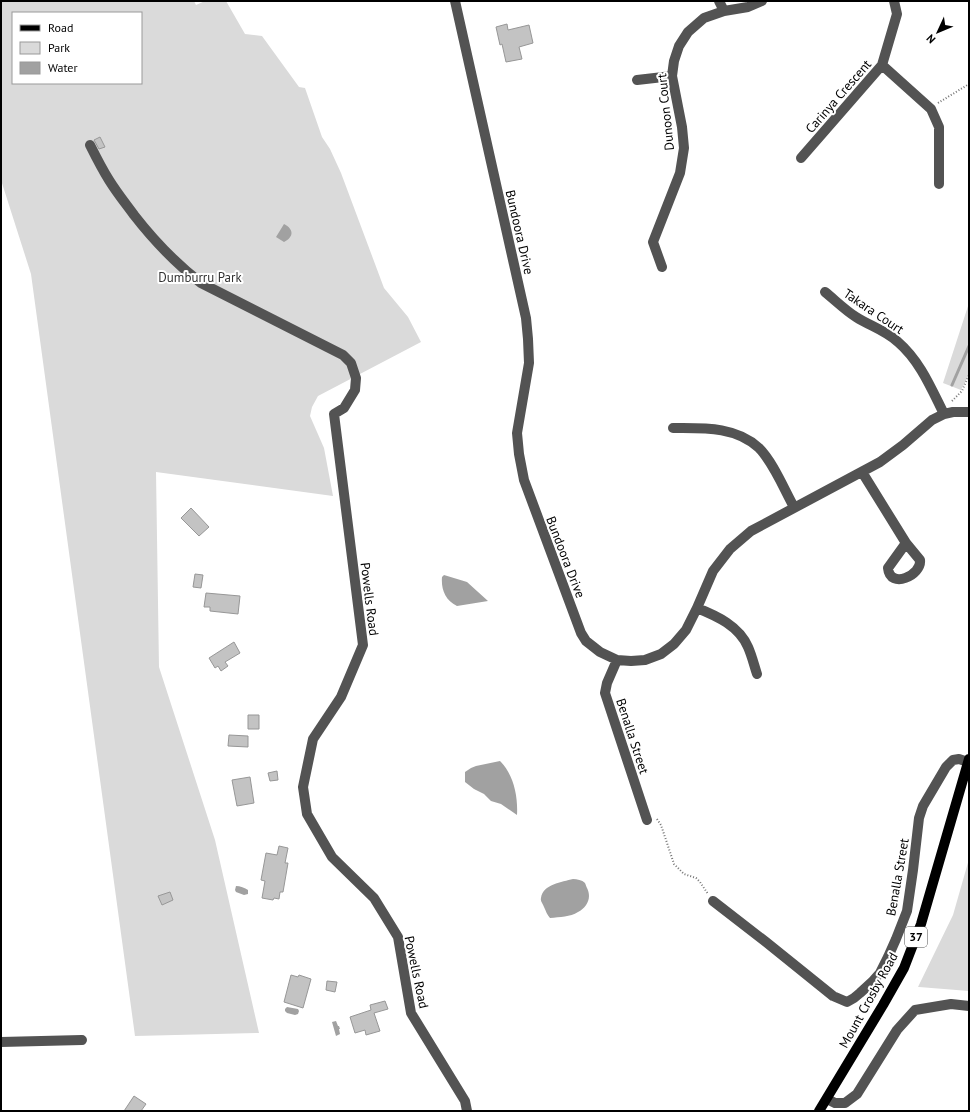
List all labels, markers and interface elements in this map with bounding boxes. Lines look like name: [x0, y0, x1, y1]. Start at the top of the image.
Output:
legend: [12, 12, 142, 84]
north arrow: [918, 12, 958, 52]
text: Road: [48, 20, 73, 35]
text: N: [923, 31, 938, 46]
text: Park: [48, 40, 70, 55]
street label: Carinya Crescent: [802, 56, 875, 137]
text: Water: [48, 60, 78, 75]
street label: Dunoon Court: [653, 72, 678, 151]
street label: Bundoora Drive: [502, 188, 537, 276]
park label: Dumburru Park: [158, 269, 242, 286]
street label: Takara Court: [840, 285, 908, 338]
street label: Bundoora Drive: [542, 514, 589, 600]
street label: Powells Road: [357, 561, 382, 637]
street label: Benalla Street: [612, 696, 653, 777]
street label: Benalla Street: [882, 836, 913, 917]
road number: 37: [905, 927, 927, 947]
street label: Powells Road: [401, 934, 432, 1010]
street label: Mount Crosby Road: [835, 949, 902, 1051]

